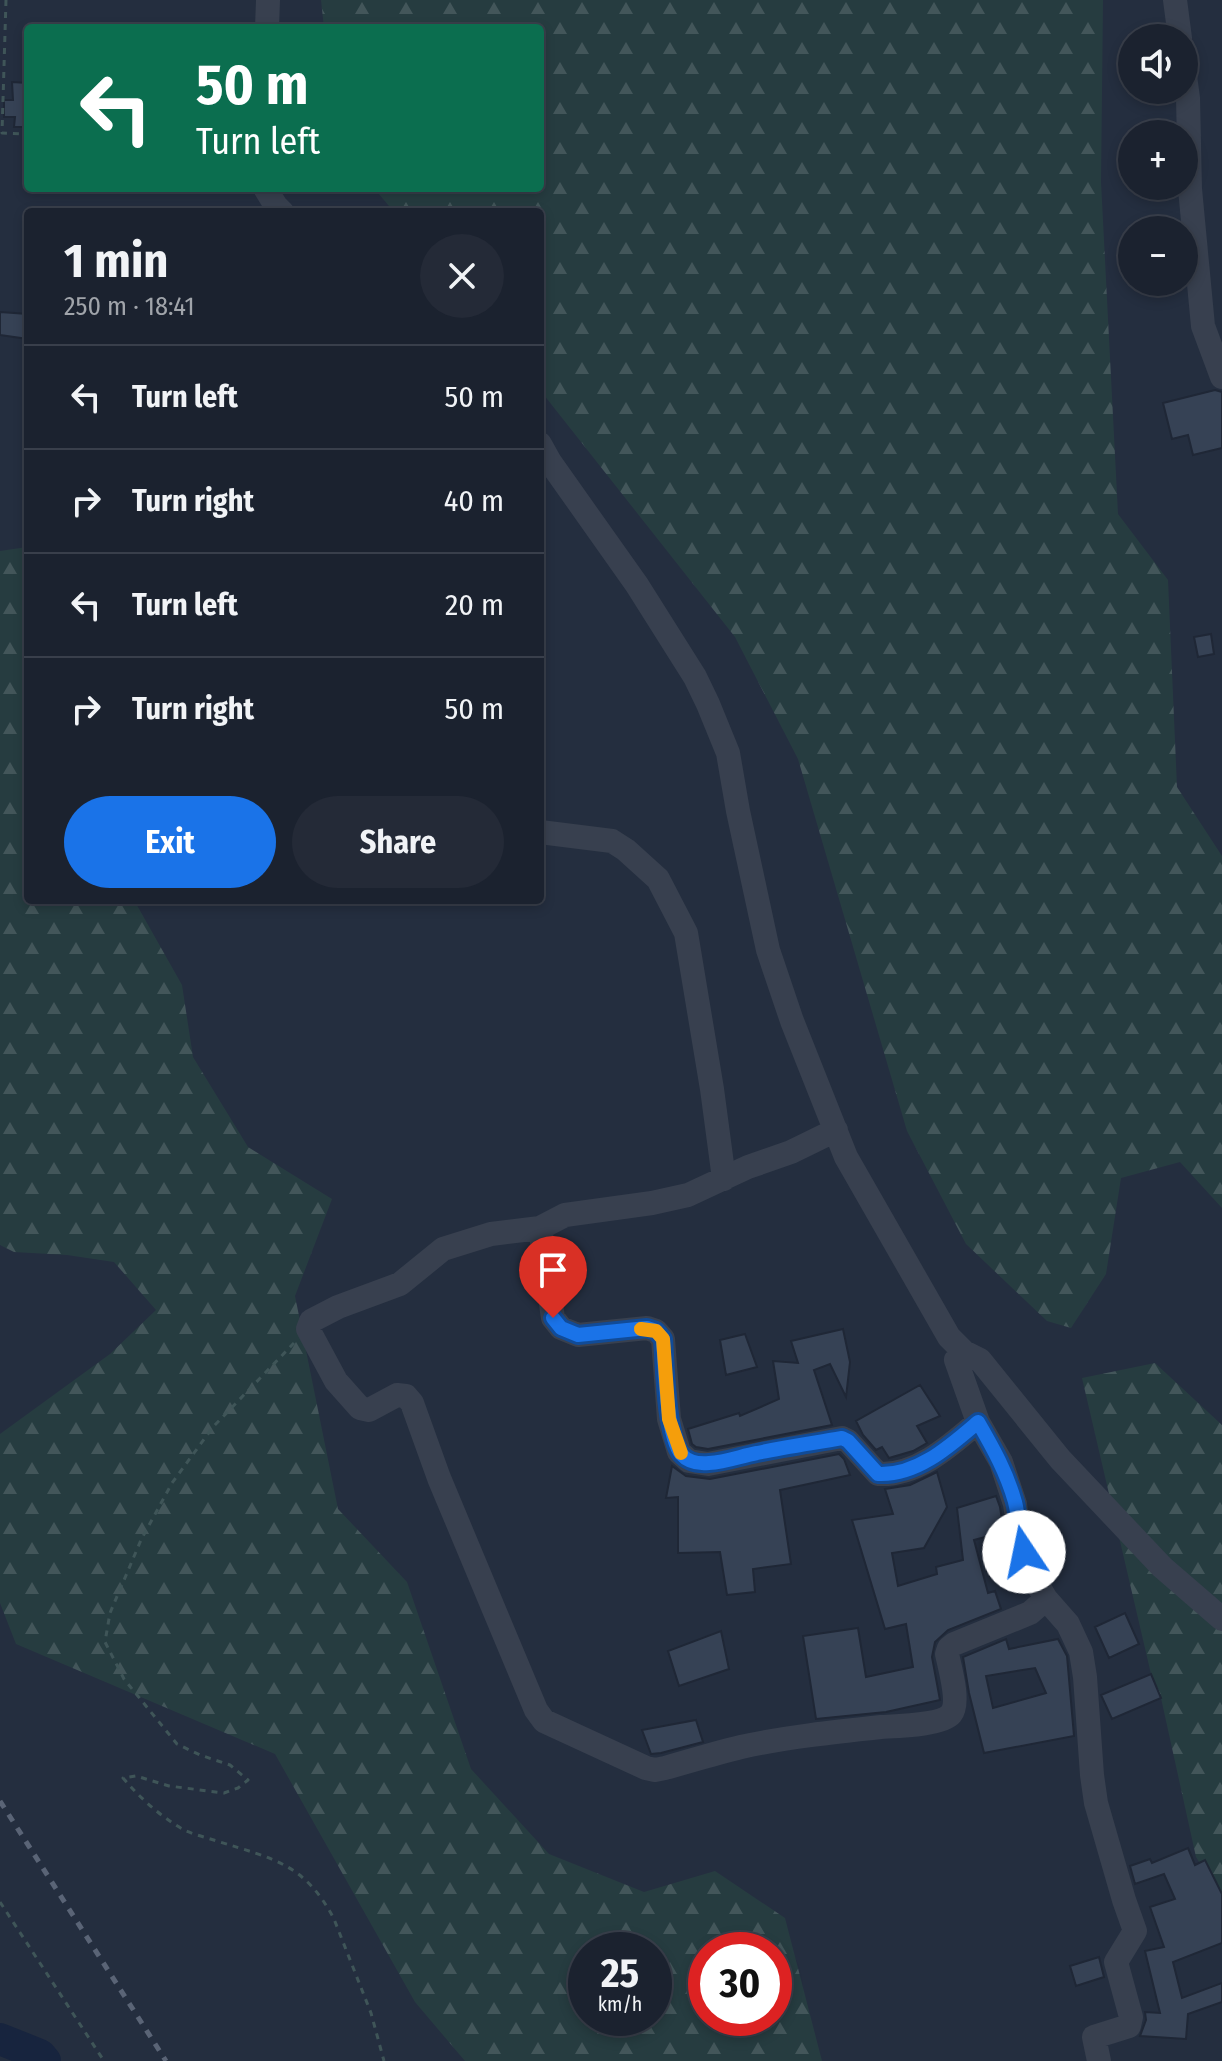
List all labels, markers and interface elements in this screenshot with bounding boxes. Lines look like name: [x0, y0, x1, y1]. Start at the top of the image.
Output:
map controls: [1118, 24, 1198, 296]
button: sound: [1118, 24, 1198, 104]
text: 50 m: [196, 52, 308, 119]
icon: left: [64, 56, 168, 160]
text: Turn left: [196, 120, 320, 164]
button: +: [1118, 120, 1198, 200]
button: −: [1118, 216, 1198, 296]
text: 1 min: [64, 232, 169, 290]
button: close: [420, 234, 504, 318]
text: 250 m · 18:41: [64, 291, 195, 322]
icon: left: [64, 375, 108, 419]
text: Turn left: [132, 379, 238, 415]
text: 50 m: [444, 379, 504, 415]
icon: right: [64, 479, 108, 523]
text: Turn right: [132, 483, 254, 519]
text: 40 m: [444, 483, 504, 519]
icon: left: [64, 583, 108, 627]
text: Turn left: [132, 587, 238, 623]
text: 20 m: [445, 587, 504, 623]
icon: right: [64, 687, 108, 731]
text: Turn right: [132, 691, 254, 727]
text: 50 m: [444, 691, 504, 727]
button: Exit: [64, 796, 276, 888]
button: Share: [292, 796, 504, 888]
pin: [519, 1236, 587, 1318]
icon: arrive: [531, 1248, 575, 1292]
position arrow: [982, 1510, 1066, 1594]
speed limit sign: 30: [688, 1932, 792, 2036]
text: 25: [601, 1950, 639, 1998]
text: km/h: [598, 1992, 642, 2016]

